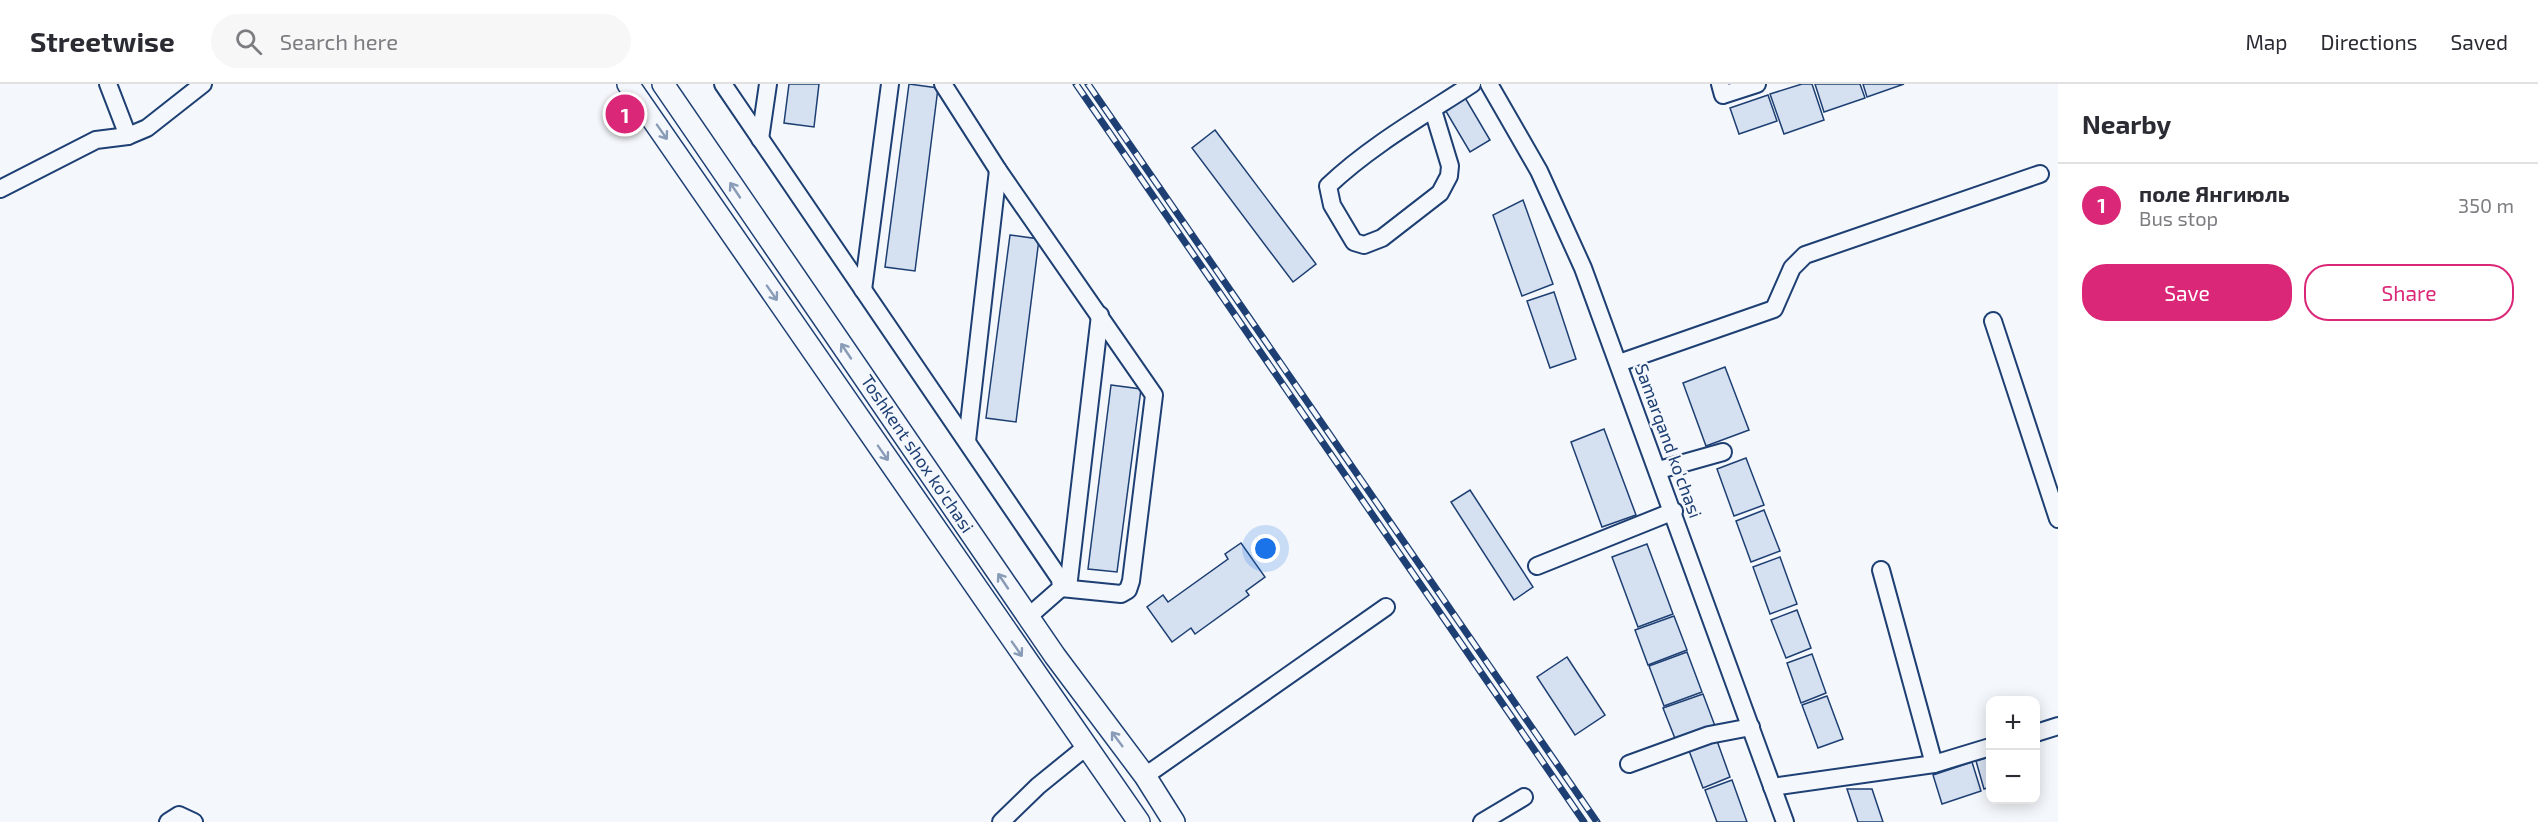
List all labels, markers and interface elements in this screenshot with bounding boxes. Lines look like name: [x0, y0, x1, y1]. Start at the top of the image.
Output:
search box: [211, 14, 631, 68]
text: Streetwise: [30, 24, 175, 58]
icon: search: [232, 25, 265, 58]
text: Search here: [280, 28, 398, 54]
text: Map: [2245, 29, 2288, 54]
text: Directions: [2321, 29, 2417, 54]
text: Saved: [2450, 29, 2508, 54]
pin: 1: [606, 92, 644, 136]
text: Nearby: [2082, 108, 2171, 139]
one-way arrow: [656, 124, 668, 140]
text: поле Янгиюль: [2139, 180, 2290, 206]
one-way arrow: [729, 183, 741, 199]
text: 1: [2097, 193, 2106, 217]
text: 350 m: [2458, 193, 2514, 217]
text: Bus stop: [2139, 206, 2218, 230]
button: Save: [2082, 264, 2292, 321]
button: Share: [2304, 264, 2514, 321]
one-way arrow: [766, 284, 778, 300]
one-way arrow: [840, 343, 852, 360]
street label: Samarqand ko'chasi: [1631, 361, 1707, 521]
street label: Toshkent shox ko'chasi: [857, 370, 979, 537]
one-way arrow: [877, 445, 889, 461]
your location: [1251, 534, 1280, 563]
one-way arrow: [997, 573, 1009, 590]
one-way arrow: [1011, 640, 1023, 656]
map controls: [1986, 696, 2040, 804]
button: +: [1986, 696, 2040, 750]
one-way arrow: [1111, 732, 1124, 748]
button: −: [1986, 750, 2040, 804]

